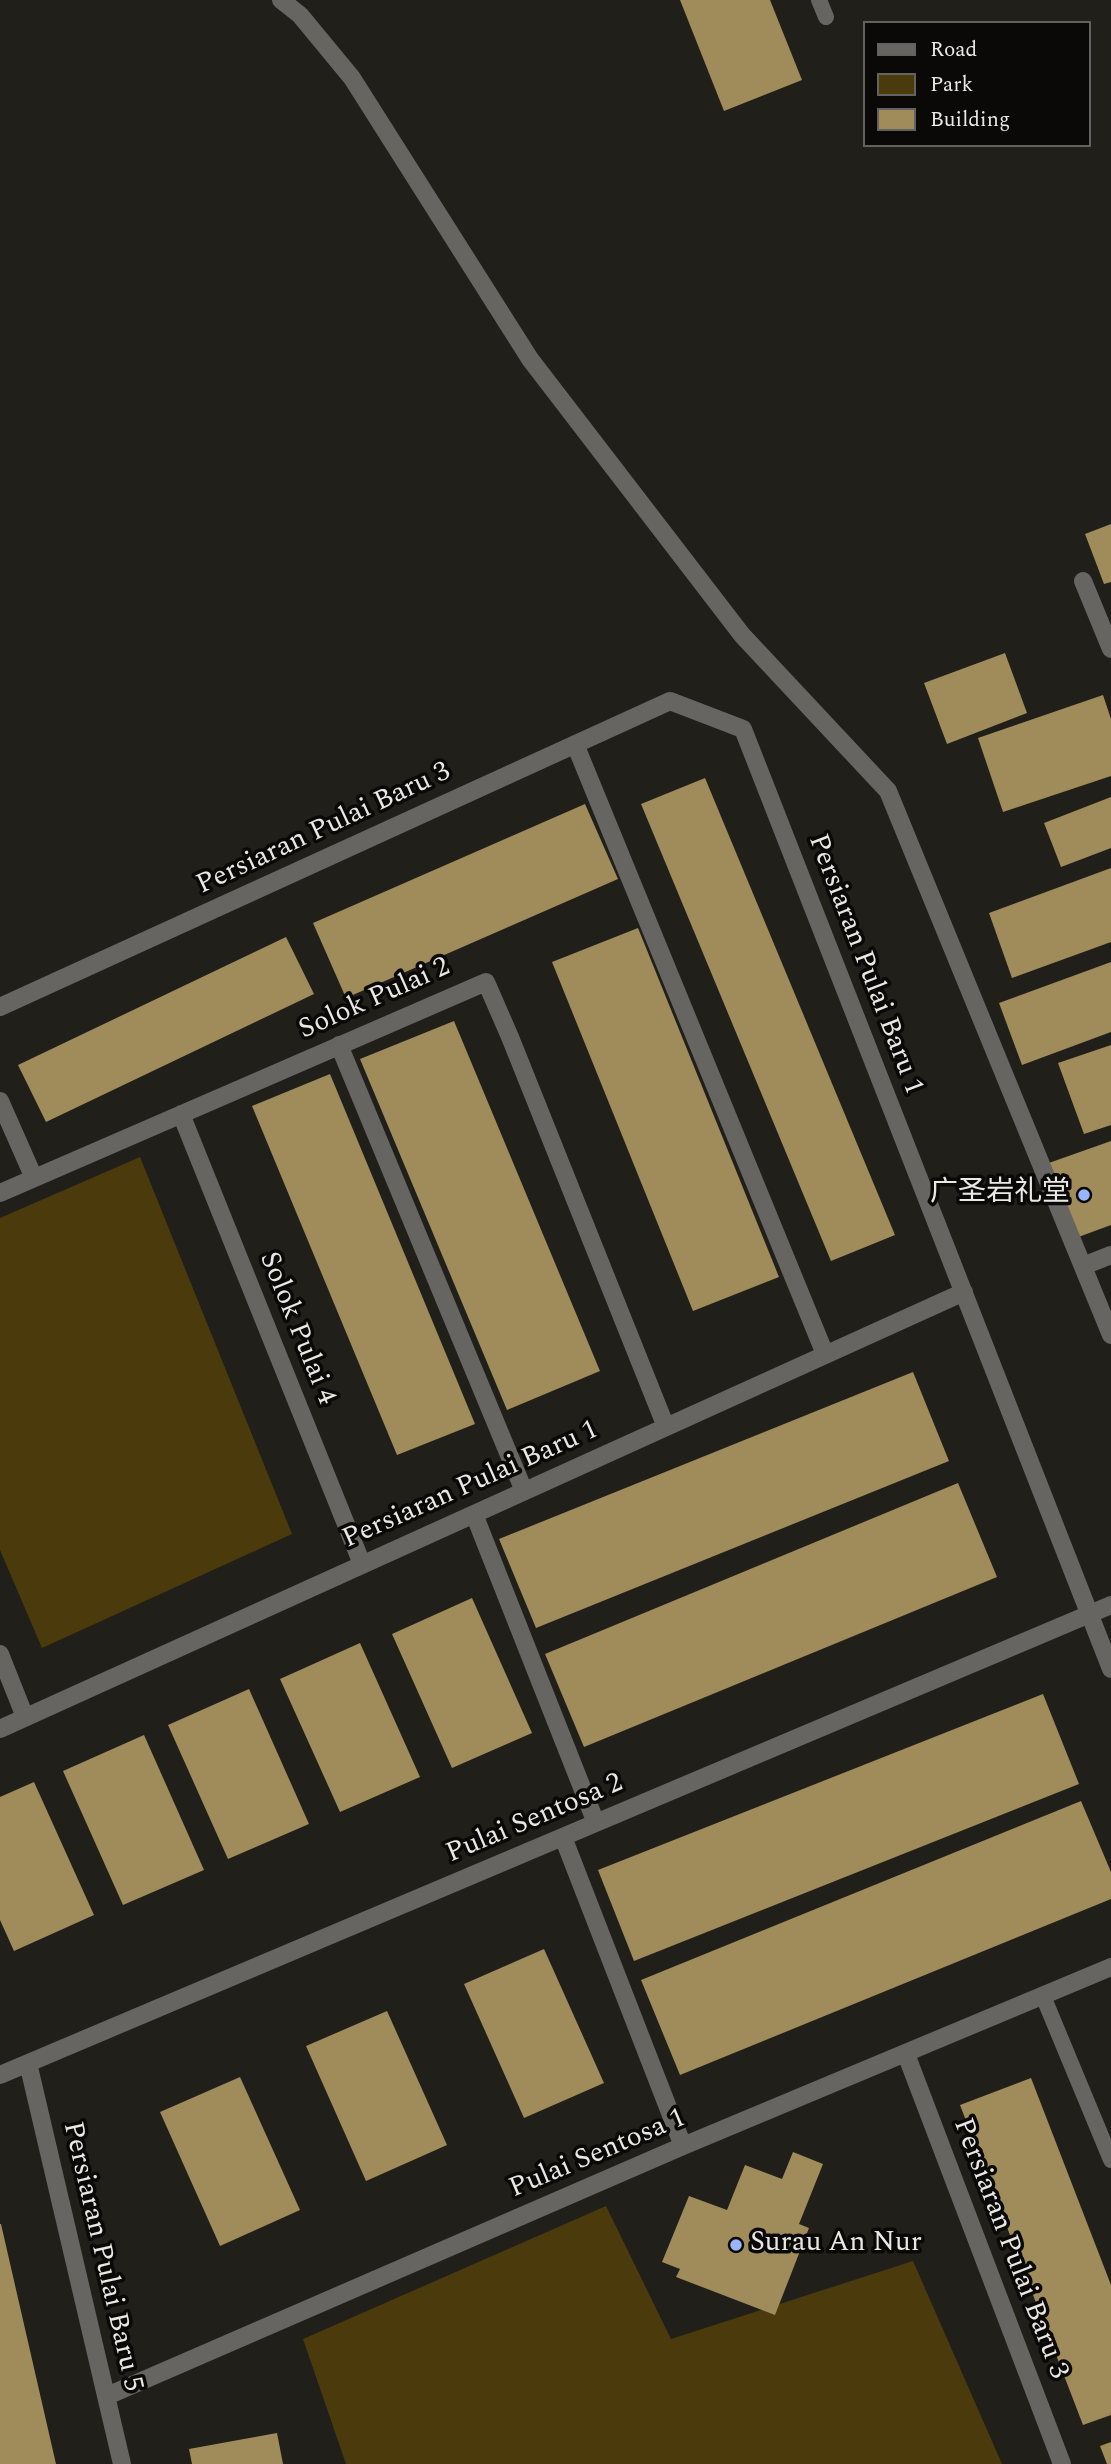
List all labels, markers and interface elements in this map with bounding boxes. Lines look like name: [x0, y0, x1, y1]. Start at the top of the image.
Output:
legend: [862, 21, 1090, 147]
text: Road: [930, 34, 977, 66]
text: Park: [930, 69, 973, 101]
text: Building: [930, 104, 1010, 136]
street label: Persiaran Pulai Baru 3: [192, 756, 456, 904]
street label: Persiaran Pulai Baru 1: [799, 830, 929, 1100]
street label: Solok Pulai 2: [294, 952, 456, 1048]
place label: 广圣岩礼堂: [930, 1178, 1070, 1212]
marker: 广圣岩礼堂: [1076, 1187, 1092, 1203]
street label: Solok Pulai 4: [250, 1248, 342, 1410]
street label: Persiaran Pulai Baru 1: [338, 1415, 604, 1557]
street label: Pulai Sentosa 2: [442, 1768, 628, 1872]
street label: Pulai Sentosa 1: [505, 2103, 691, 2207]
street label: Persiaran Pulai Baru 3: [944, 2114, 1074, 2384]
street label: Persiaran Pulai Baru 5: [54, 2119, 148, 2395]
place label: Surau An Nur: [750, 2228, 922, 2262]
marker: Surau An Nur: [728, 2237, 744, 2253]

